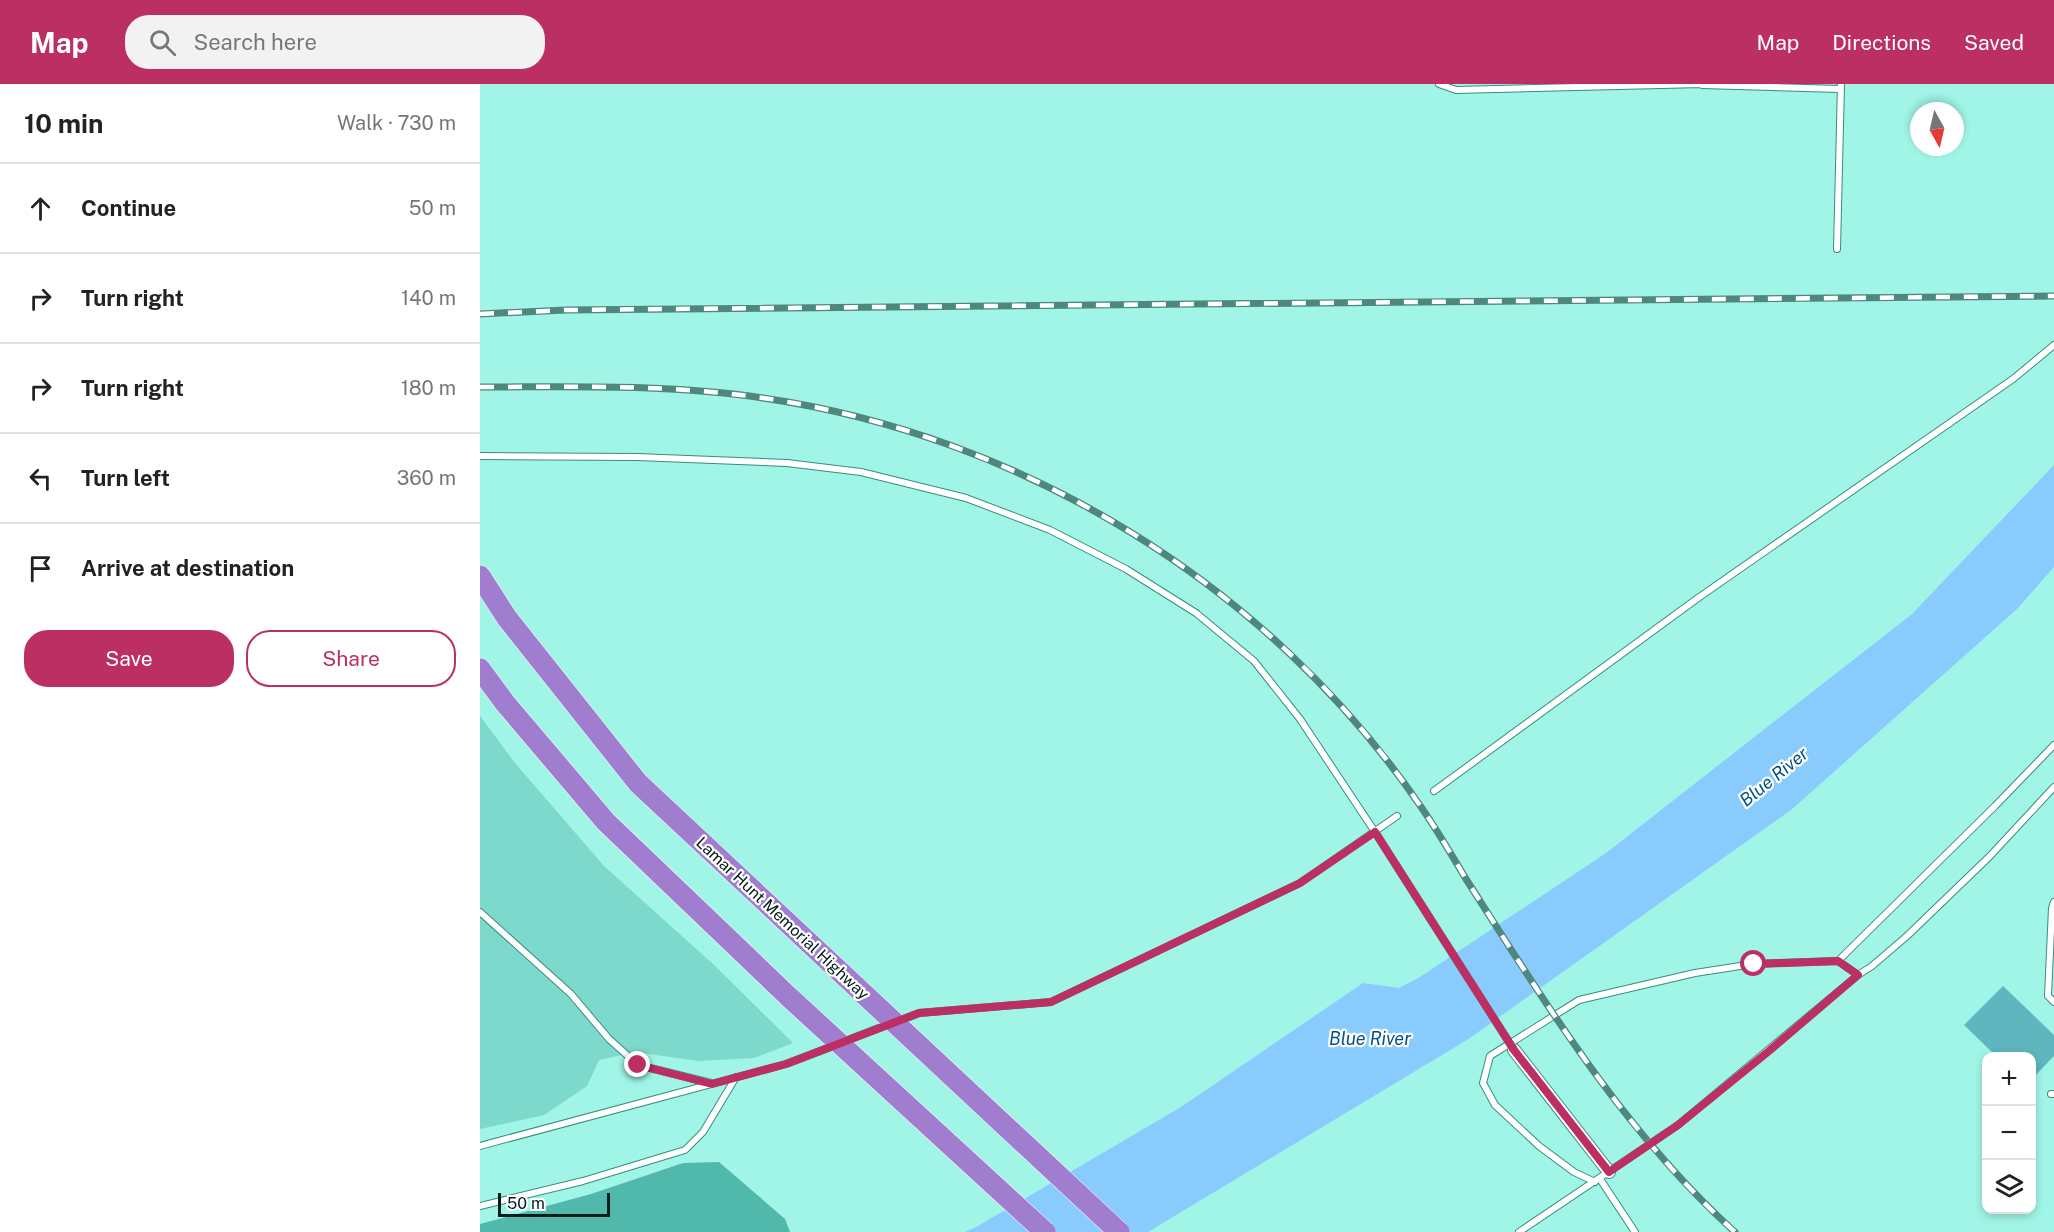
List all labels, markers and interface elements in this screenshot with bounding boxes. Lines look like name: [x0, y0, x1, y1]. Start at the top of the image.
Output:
search box: [125, 15, 545, 69]
text: Map: [30, 26, 89, 59]
icon: search: [146, 26, 179, 59]
text: Search here: [194, 29, 317, 55]
text: Map: [1757, 30, 1799, 55]
text: Directions: [1832, 30, 1931, 55]
text: Saved: [1964, 30, 2024, 55]
north arrow: [1910, 102, 1964, 156]
text: 10 min: [24, 108, 103, 139]
text: Walk · 730 m: [337, 111, 456, 135]
icon: ahead: [24, 192, 57, 225]
text: Continue: [81, 195, 176, 221]
text: 50 m: [409, 196, 456, 220]
icon: right: [24, 282, 57, 315]
text: Turn right: [81, 285, 184, 311]
text: 140 m: [401, 286, 456, 310]
icon: right: [24, 372, 57, 405]
text: Turn right: [81, 375, 184, 401]
text: 180 m: [401, 376, 456, 400]
icon: left: [24, 462, 57, 495]
text: Turn left: [81, 465, 170, 491]
text: 360 m: [397, 466, 456, 490]
icon: arrive: [24, 552, 57, 585]
text: Arrive at destination: [81, 555, 294, 581]
button: Save: [24, 630, 234, 687]
button: Share: [246, 630, 456, 687]
water label: Blue River: [1735, 743, 1812, 811]
street label: Lamar Hunt Memorial Highway: [692, 833, 873, 1004]
route start: [1740, 950, 1766, 976]
water label: Blue River: [1329, 1028, 1411, 1049]
route end: [624, 1051, 650, 1077]
map controls: [1982, 1052, 2036, 1214]
button: +: [1982, 1052, 2036, 1106]
button: −: [1982, 1106, 2036, 1160]
button: layers: [1982, 1160, 2036, 1214]
scale bar: [498, 1190, 610, 1218]
text: 50 m: [507, 1194, 545, 1213]

